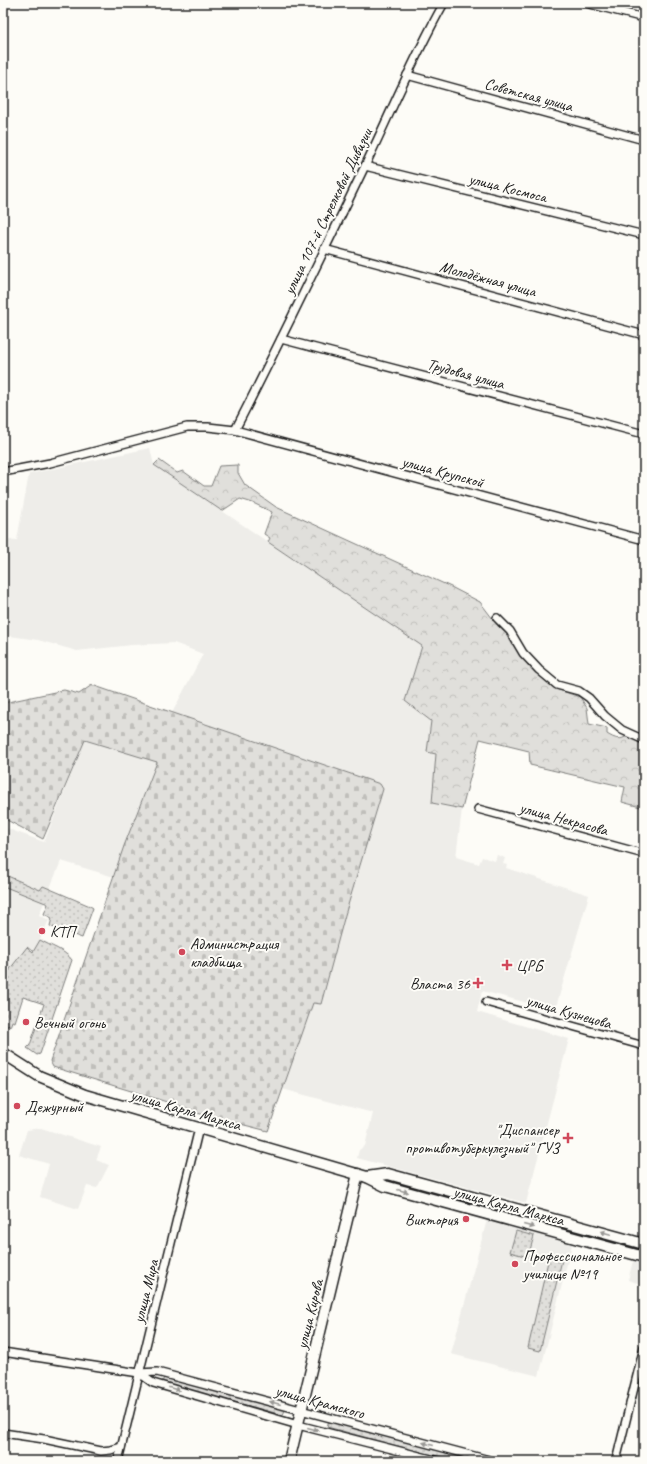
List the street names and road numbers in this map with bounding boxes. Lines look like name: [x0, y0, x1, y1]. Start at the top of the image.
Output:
street label: Советская улица: [483, 74, 576, 117]
street label: улица 107-й Стрелковой Дивизии: [279, 124, 377, 299]
street label: улица Космоса: [466, 168, 550, 208]
street label: Молодёжная улица: [437, 257, 540, 302]
street label: Трудовая улица: [425, 354, 507, 394]
street label: улица Крупской: [399, 451, 487, 493]
street label: улица Некрасова: [517, 797, 611, 841]
street label: улица Кузнецова: [523, 990, 614, 1034]
street label: улица Карла Маркса: [127, 1084, 244, 1136]
street label: улица Карла Маркса: [450, 1181, 567, 1231]
street label: улица Мира: [128, 1256, 164, 1326]
street label: улица Кирова: [291, 1276, 329, 1352]
street label: улица Крамского: [272, 1380, 368, 1424]

